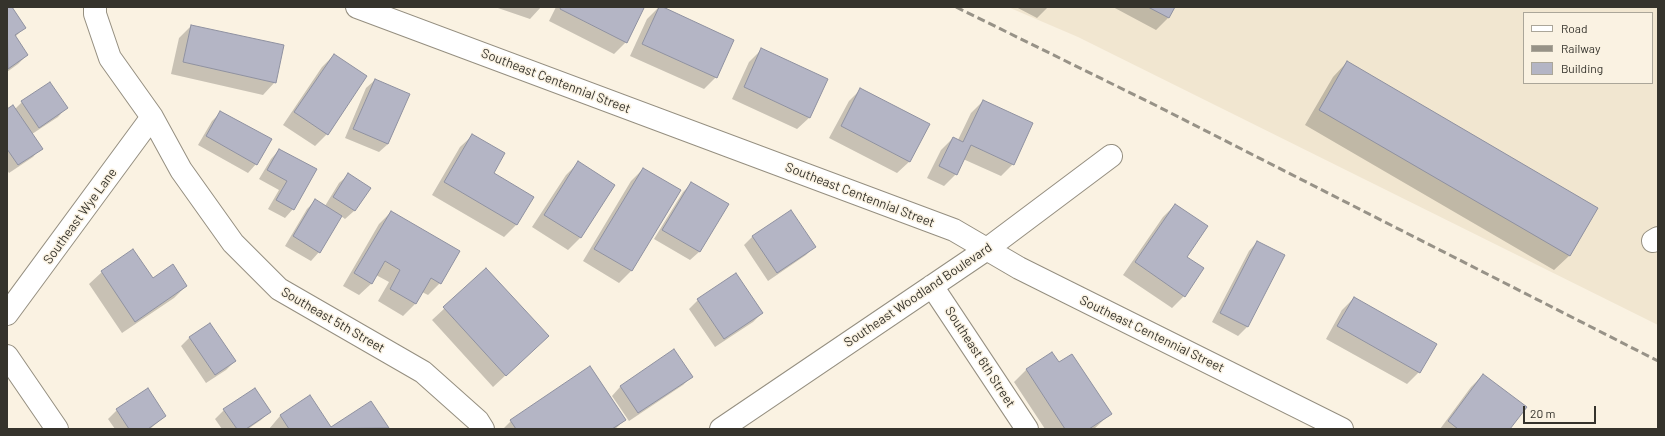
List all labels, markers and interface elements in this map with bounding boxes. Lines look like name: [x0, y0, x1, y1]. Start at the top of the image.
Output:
legend: [1523, 12, 1653, 84]
text: Road: [1561, 21, 1588, 35]
text: Railway: [1561, 41, 1600, 55]
street label: Southeast Centennial Street: [479, 45, 633, 117]
text: Building: [1561, 61, 1603, 75]
street label: Southeast Centennial Street: [783, 159, 937, 231]
street label: Southeast Wye Lane: [40, 165, 120, 267]
street label: Southeast Woodland Boulevard: [841, 240, 995, 350]
street label: Southeast 5th Street: [278, 284, 388, 356]
street label: Southeast Centennial Street: [1077, 292, 1227, 376]
street label: Southeast 6th Street: [942, 304, 1018, 410]
scale bar: [1525, 398, 1598, 424]
text: 20 m: [1530, 406, 1556, 420]

